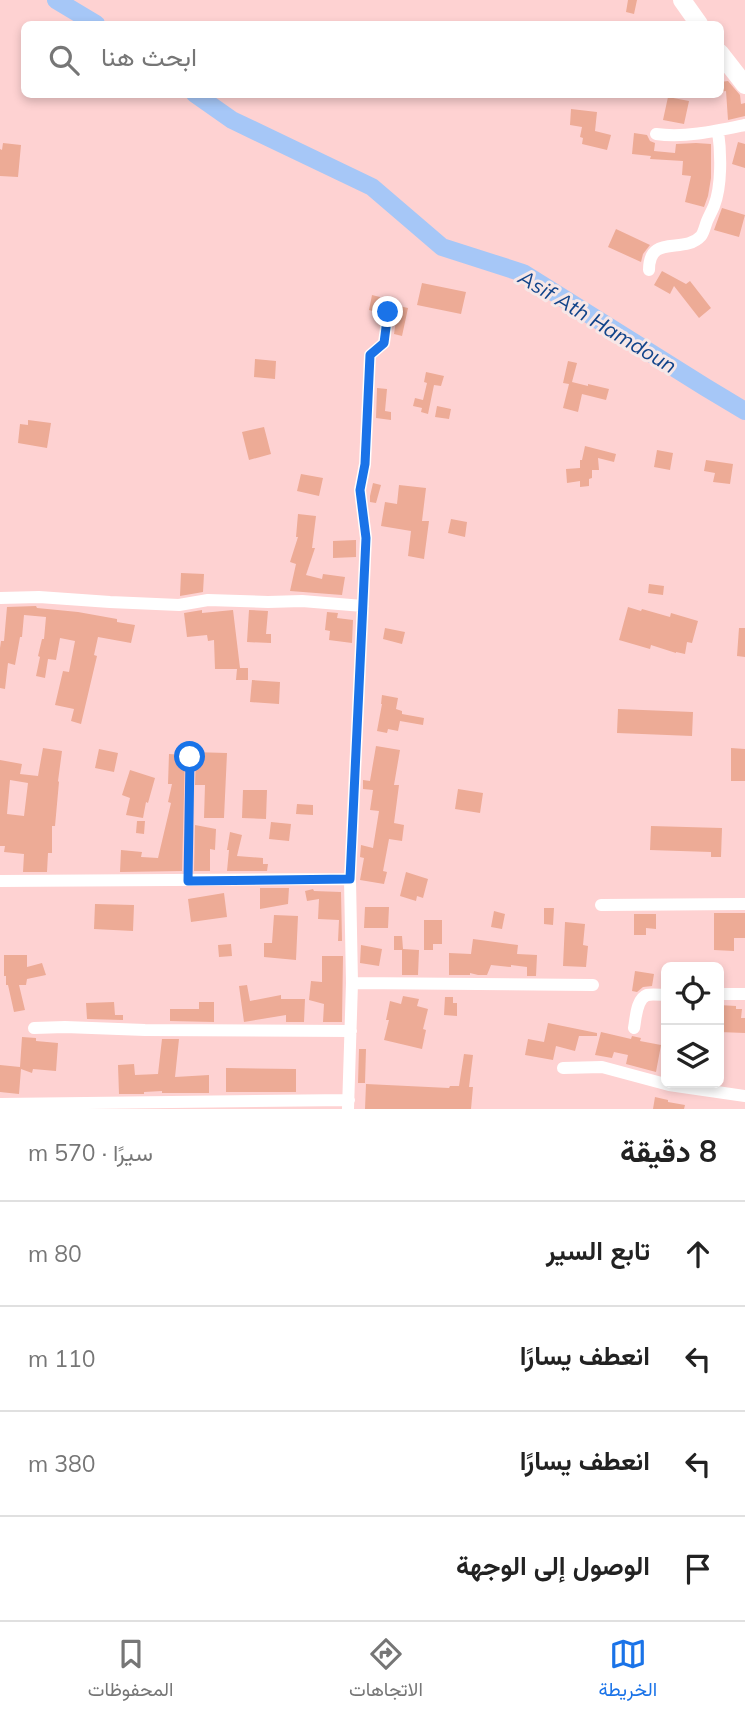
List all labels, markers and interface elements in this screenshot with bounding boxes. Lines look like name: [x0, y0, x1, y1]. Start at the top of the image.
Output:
search box: [21, 21, 724, 98]
text: ابحث هنا: [101, 40, 197, 73]
icon: search: [45, 41, 83, 79]
water label: Asif Ath Hamdoun: [513, 263, 682, 378]
route end: [372, 296, 403, 327]
route start: [174, 741, 205, 772]
map controls: [661, 962, 724, 1088]
button: locate: [661, 962, 724, 1025]
button: layers: [661, 1025, 724, 1088]
text: 8 دقيقة: [620, 1132, 717, 1170]
text: سيرًا · 570 m: [28, 1138, 153, 1167]
text: تابع السير: [546, 1234, 650, 1267]
icon: ahead: [679, 1235, 717, 1273]
text: 80 m: [28, 1239, 82, 1268]
text: انعطف يسارًا: [520, 1339, 650, 1372]
icon: left: [679, 1340, 717, 1378]
text: 110 m: [28, 1344, 96, 1373]
text: انعطف يسارًا: [520, 1444, 650, 1477]
icon: left: [679, 1445, 717, 1483]
text: 380 m: [28, 1449, 96, 1478]
text: الوصول إلى الوجهة: [456, 1549, 650, 1582]
icon: arrive: [679, 1550, 717, 1588]
tab: المحفوظات: [88, 1635, 173, 1706]
tab: الاتجاهات: [349, 1635, 423, 1706]
tab: الخريطة: [598, 1635, 657, 1706]

